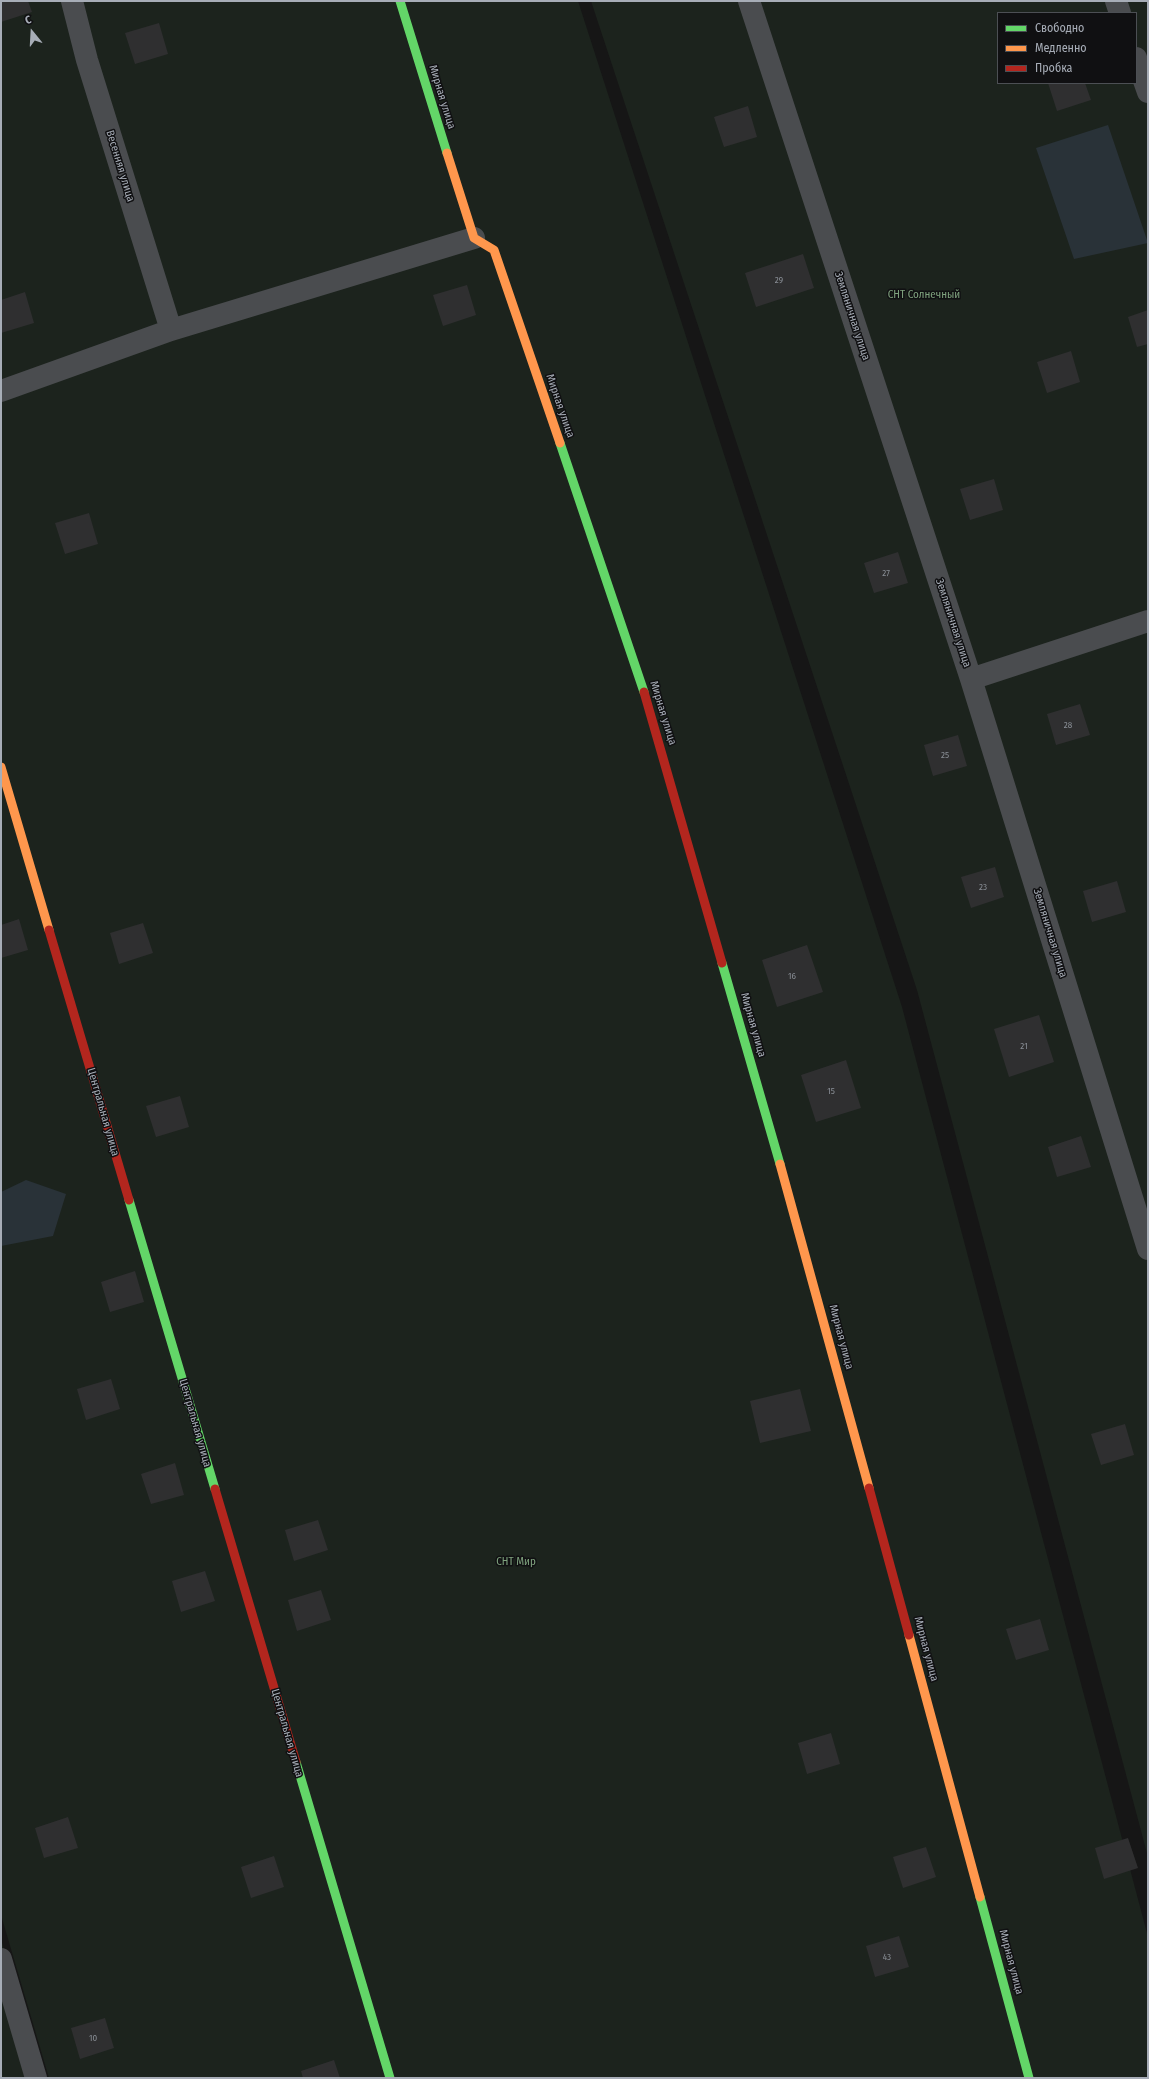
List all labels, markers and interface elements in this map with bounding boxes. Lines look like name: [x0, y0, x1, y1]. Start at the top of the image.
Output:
north arrow: [12, 12, 52, 52]
legend: [997, 12, 1137, 84]
text: С: [23, 13, 33, 27]
text: Свободно: [1035, 21, 1084, 35]
text: Медленно: [1035, 41, 1087, 55]
text: Пробка: [1035, 61, 1073, 75]
street label: Мирная улица: [426, 63, 458, 131]
street label: Весенняя улица: [103, 129, 137, 203]
street label: Земляничная улица: [831, 270, 873, 362]
house number: 29: [775, 275, 783, 285]
park label: СНТ Солнечный: [888, 288, 960, 302]
street label: Мирная улица: [543, 372, 577, 440]
house number: 27: [882, 568, 890, 578]
street label: Земляничная улица: [932, 577, 974, 669]
street label: Мирная улица: [647, 679, 679, 747]
house number: 28: [1064, 720, 1072, 730]
house number: 25: [941, 750, 949, 760]
house number: 23: [979, 882, 987, 892]
street label: Земляничная улица: [1030, 887, 1070, 979]
house number: 16: [788, 971, 796, 981]
street label: Мирная улица: [738, 991, 768, 1059]
house number: 21: [1020, 1041, 1028, 1051]
street label: Центральная улица: [84, 1066, 122, 1158]
house number: 15: [827, 1086, 835, 1096]
street label: Мирная улица: [826, 1303, 856, 1371]
street label: Центральная улица: [176, 1377, 214, 1469]
park label: СНТ Мир: [496, 1555, 536, 1569]
street label: Мирная улица: [911, 1615, 941, 1683]
street label: Центральная улица: [268, 1687, 306, 1779]
street label: Мирная улица: [996, 1928, 1026, 1996]
house number: 43: [883, 1952, 891, 1962]
house number: 10: [89, 2033, 97, 2043]

